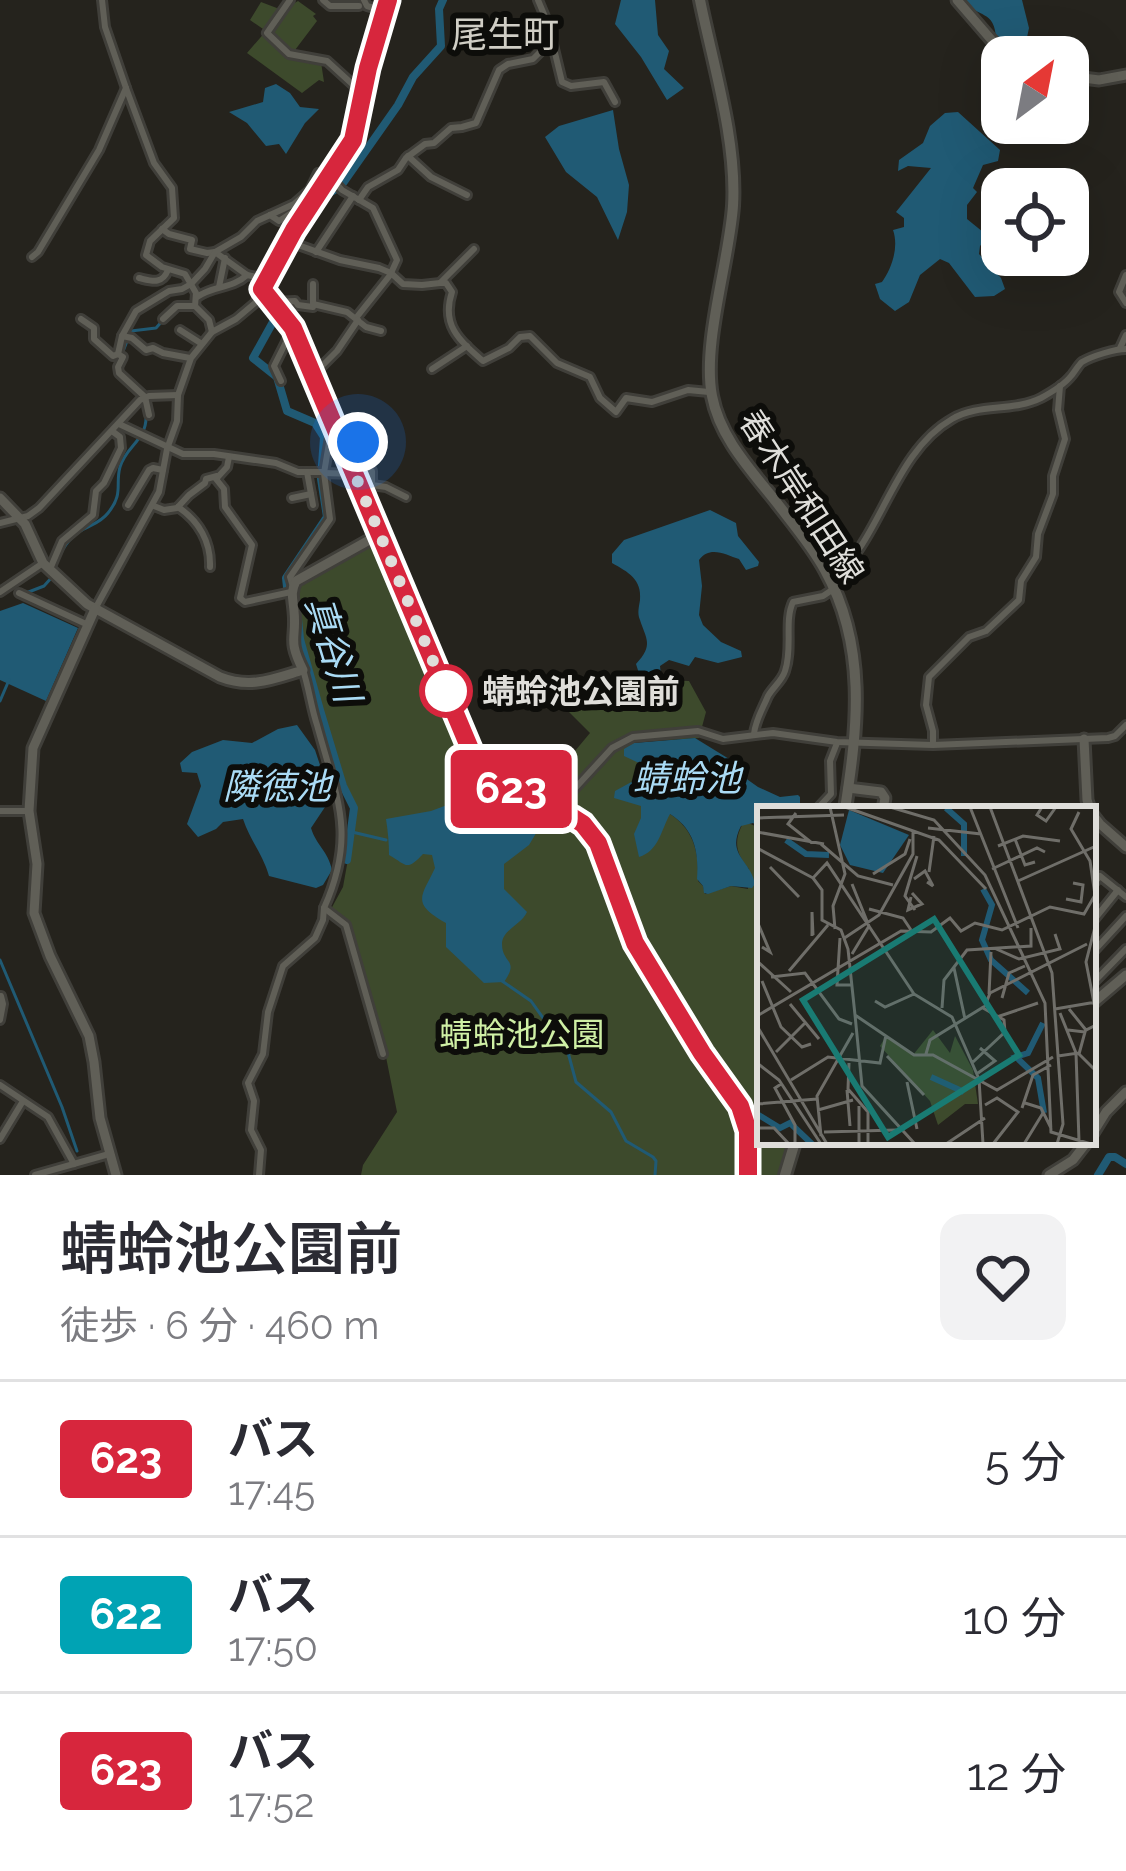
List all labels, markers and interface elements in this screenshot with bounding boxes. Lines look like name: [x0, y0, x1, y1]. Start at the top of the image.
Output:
district label: 尾生町: [451, 13, 559, 55]
north arrow: [981, 36, 1089, 144]
map controls: [981, 36, 1089, 276]
button: locate: [981, 168, 1089, 276]
street label: 春木岸和田線: [731, 403, 872, 590]
your location: [328, 412, 388, 472]
water label: 真谷川: [298, 591, 371, 711]
marker: 蜻蛉池公園前: [421, 666, 471, 716]
place label: 蜻蛉池公園前: [482, 672, 680, 711]
line badge: 623: [442, 750, 580, 828]
water label: 蜻蛉池: [633, 757, 744, 799]
text: 623: [475, 764, 547, 813]
water label: 隣徳池: [223, 765, 334, 807]
inset map: [757, 806, 1096, 1145]
park label: 蜻蛉池公園: [440, 1015, 605, 1054]
button: heart: [940, 1214, 1066, 1340]
text: 蜻蛉池公園前: [60, 1215, 402, 1282]
text: 徒歩 · 6 分 · 460 m: [60, 1302, 379, 1348]
text: バス: [228, 1413, 318, 1466]
text: 623: [90, 1434, 162, 1483]
text: 5 分: [985, 1436, 1066, 1489]
text: 17:45: [228, 1468, 315, 1514]
text: バス: [228, 1569, 318, 1622]
text: 622: [90, 1590, 162, 1639]
text: 10 分: [963, 1592, 1066, 1645]
text: 17:50: [228, 1624, 318, 1670]
text: バス: [228, 1725, 318, 1778]
text: 623: [90, 1746, 162, 1795]
text: 12 分: [967, 1748, 1066, 1801]
text: 17:52: [228, 1780, 314, 1826]

